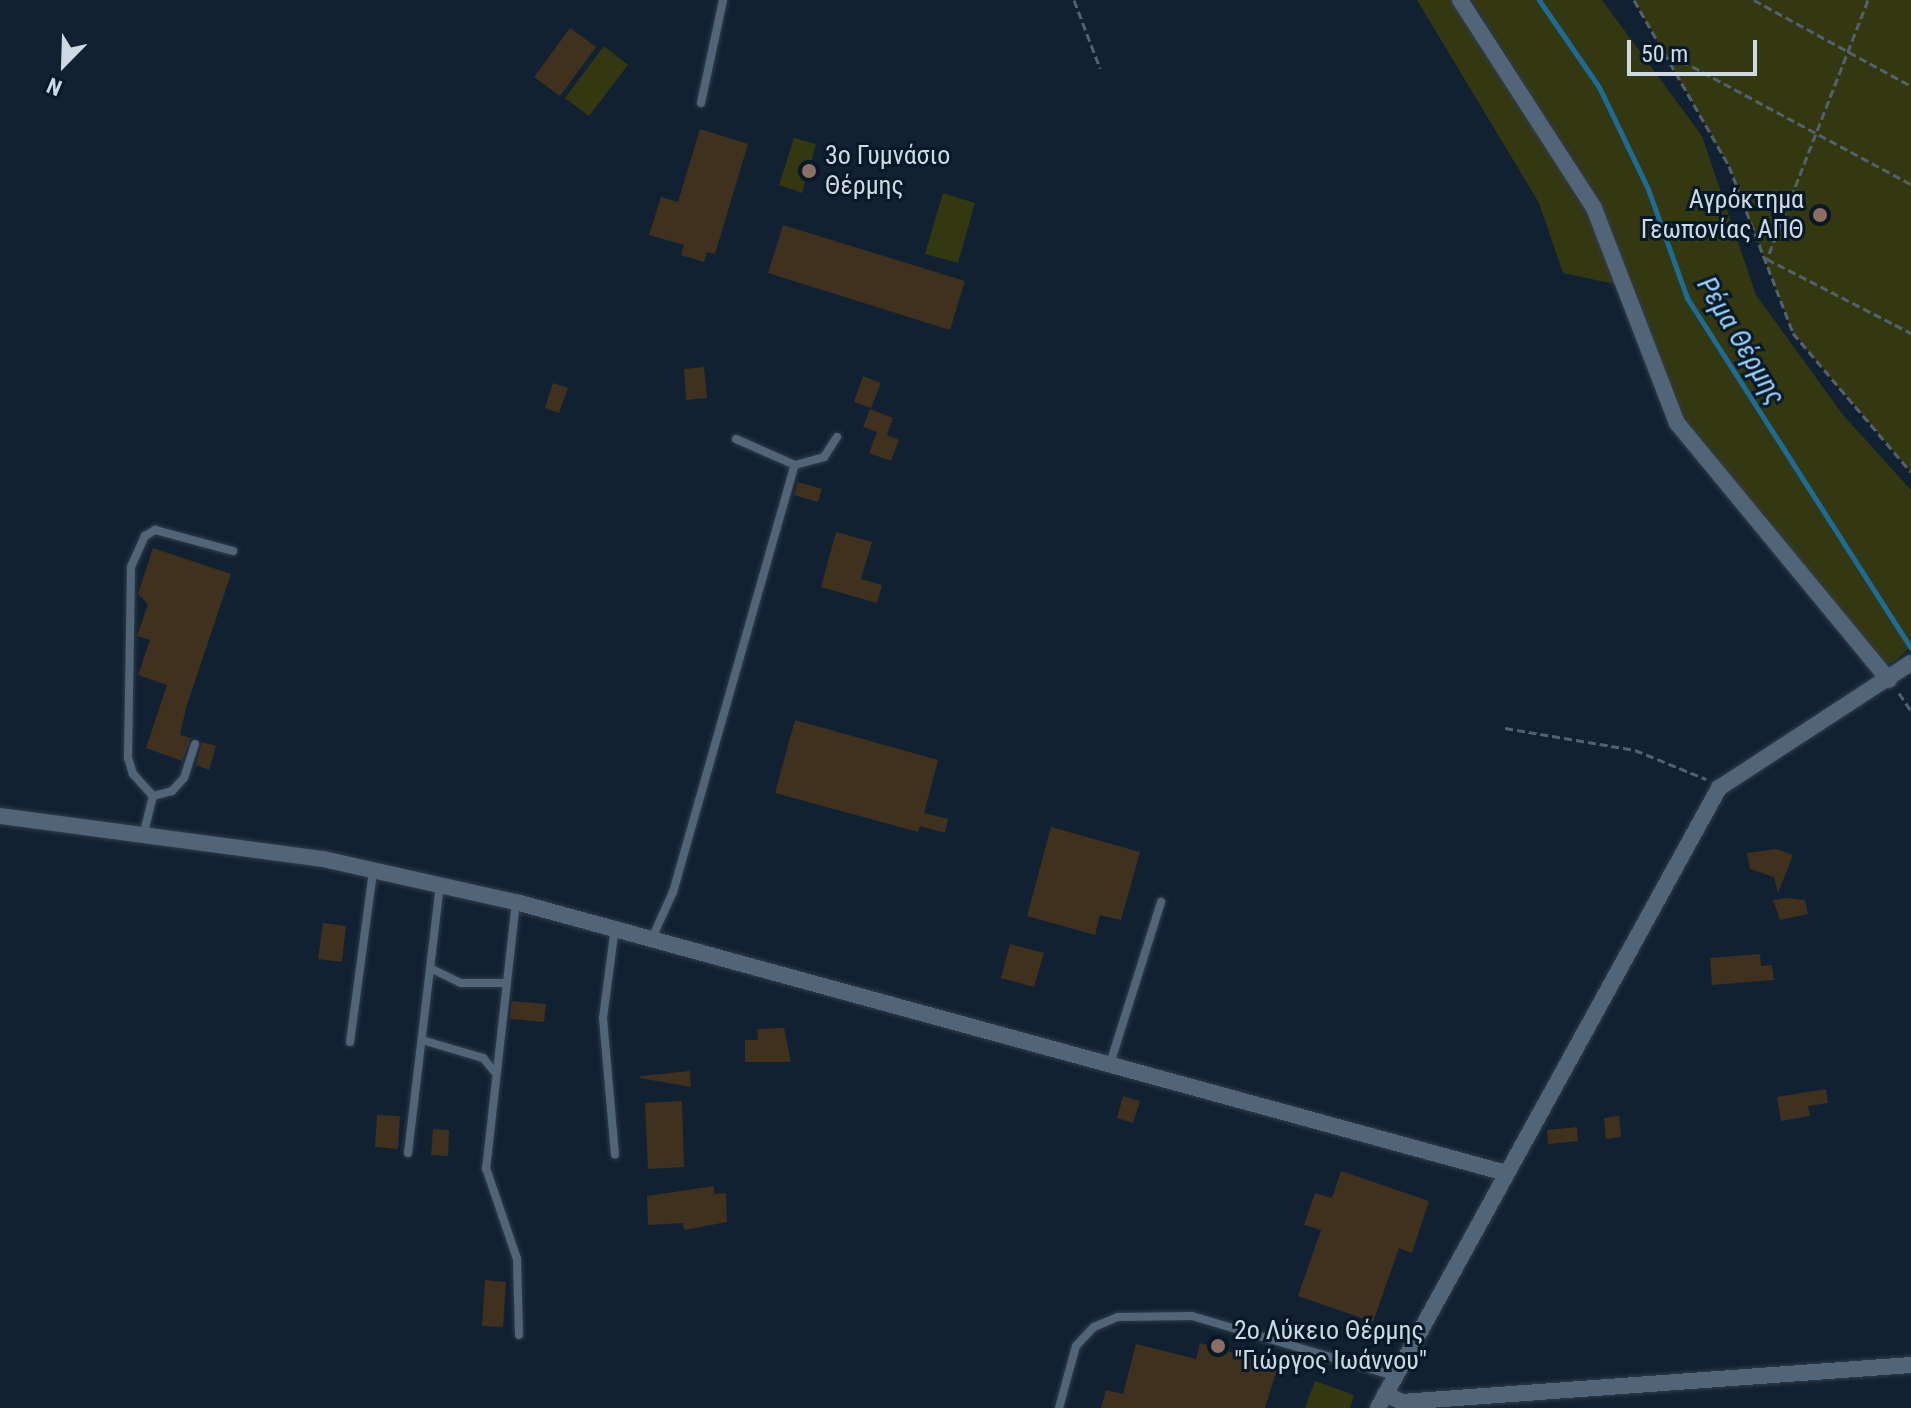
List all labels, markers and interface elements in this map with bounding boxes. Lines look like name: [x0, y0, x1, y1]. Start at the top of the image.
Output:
north arrow: [24, 24, 104, 104]
scale bar: [1631, 24, 1761, 74]
text: 50 m: [1641, 40, 1688, 68]
text: N: [43, 72, 66, 101]
place label: 3ο Γυμνάσιο Θέρμης: [825, 140, 950, 202]
marker: 3ο Γυμνάσιο Θέρμης: [800, 162, 818, 180]
place label: Αγρόκτημα Γεωπονίας ΑΠΘ: [1641, 184, 1804, 246]
marker: Αγρόκτημα Γεωπονίας ΑΠΘ: [1811, 206, 1829, 224]
water label: Ρέμα Θέρμης: [1690, 271, 1792, 411]
place label: 2ο Λύκειο Θέρμης "Γιώργος Ιωάννου": [1234, 1315, 1427, 1376]
marker: 2ο Λύκειο Θέρμης "Γιώργος Ιωάννου": [1209, 1337, 1227, 1355]

